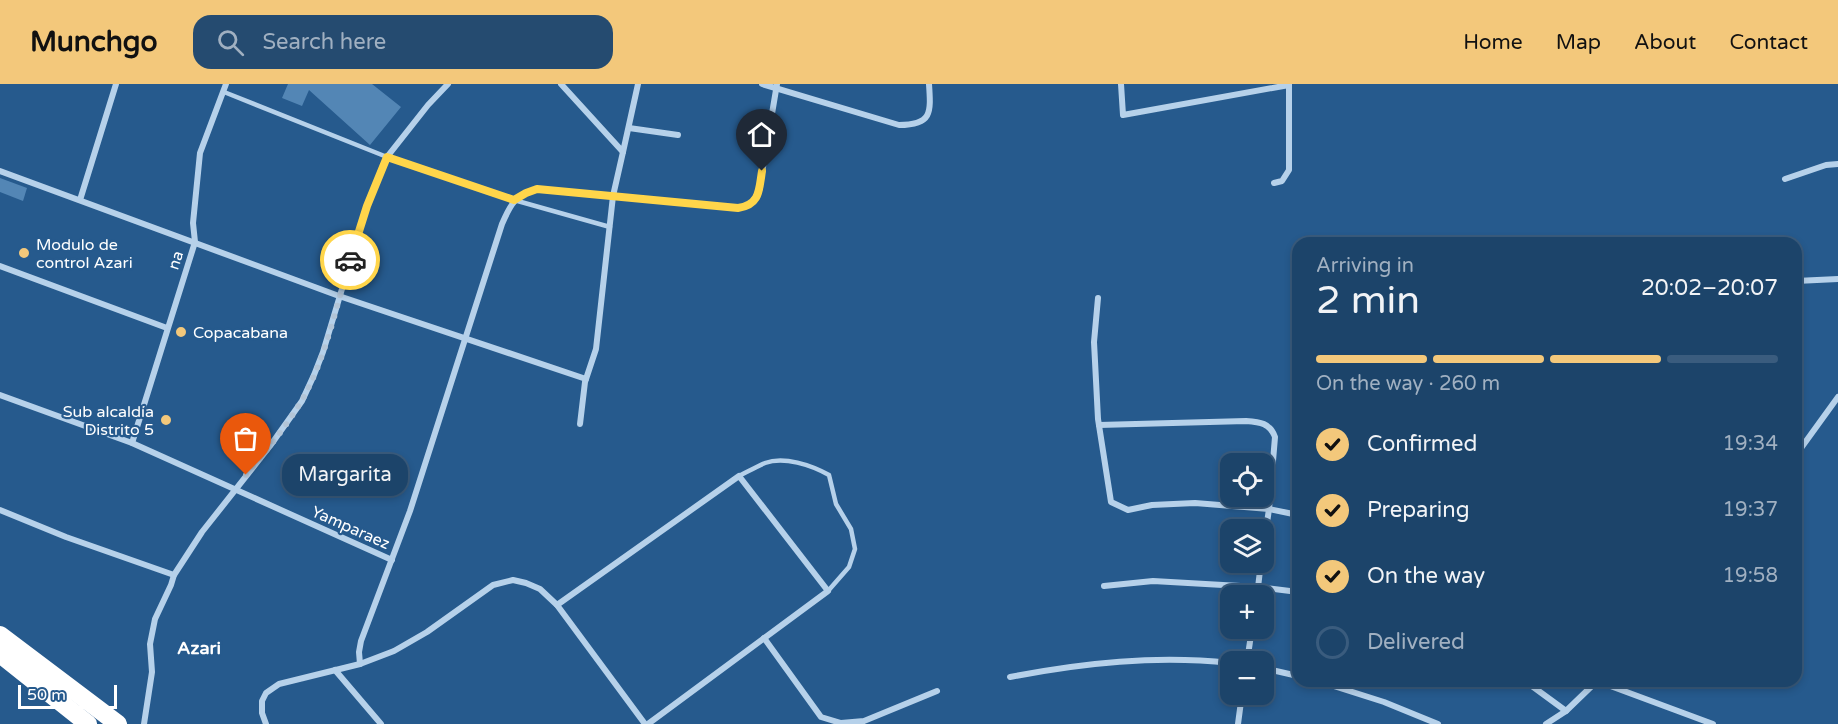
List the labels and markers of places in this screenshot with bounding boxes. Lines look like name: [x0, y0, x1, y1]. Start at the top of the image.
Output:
pin: [736, 109, 787, 171]
place label: Modulo de control Azari: [36, 235, 133, 273]
marker: Modulo de control Azari: [17, 246, 31, 260]
place label: Copacabana: [193, 323, 288, 343]
marker: Copacabana: [174, 325, 188, 339]
place label: Sub alcaldía Distrito 5: [63, 402, 154, 440]
marker: Sub alcaldía Distrito 5: [159, 413, 173, 427]
pin: [220, 413, 271, 475]
callout: Margarita: [282, 454, 408, 496]

